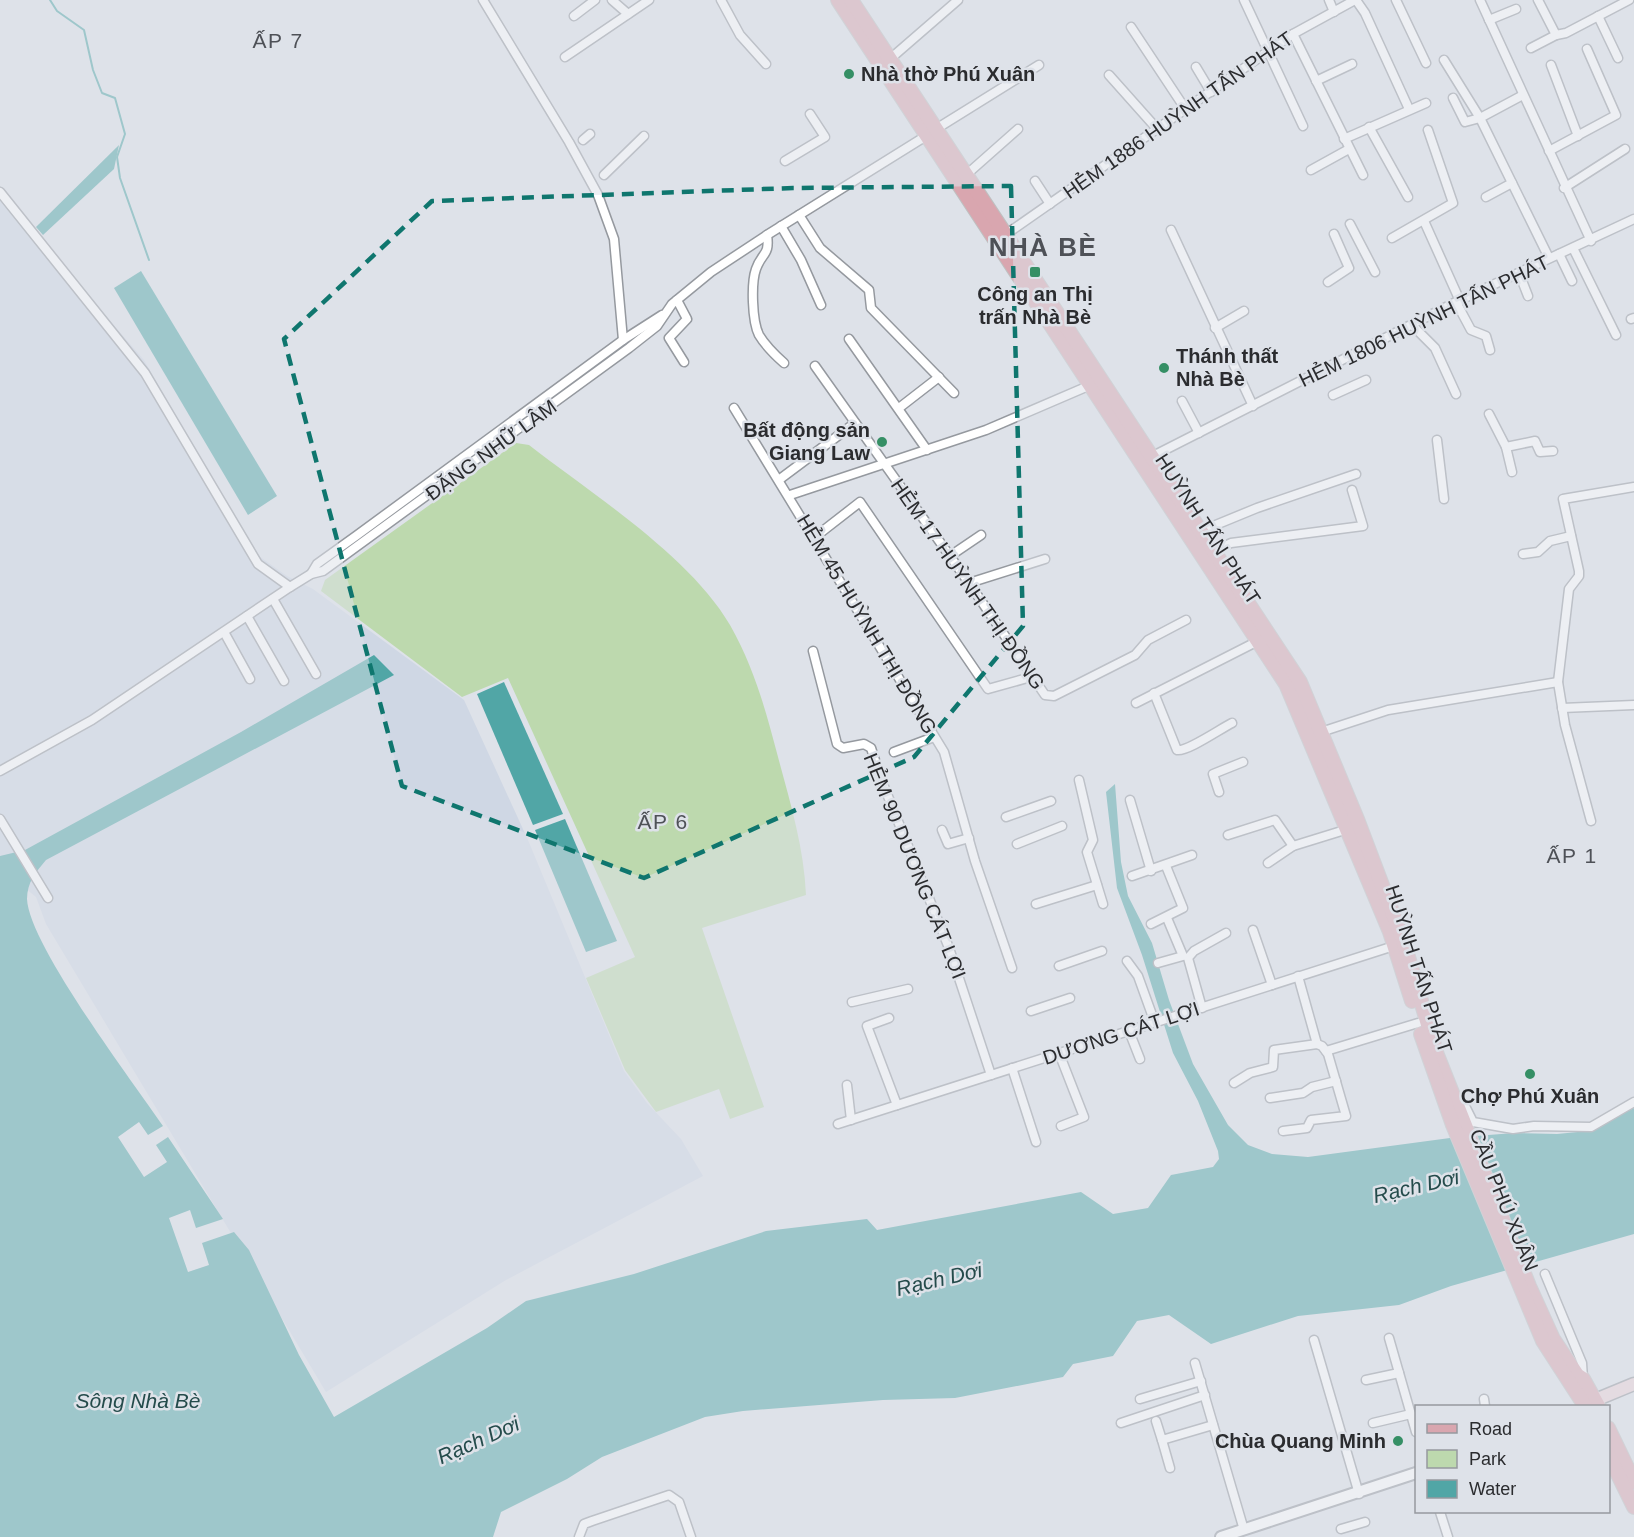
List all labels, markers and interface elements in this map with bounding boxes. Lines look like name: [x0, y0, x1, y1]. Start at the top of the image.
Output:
street label: HẺM 1886 HUỲNH TẤN PHÁT: [1059, 27, 1297, 203]
district label: ẤP 7: [252, 29, 304, 52]
place label: Nhà thờ Phú Xuân: [861, 63, 1035, 85]
marker: Nhà thờ Phú Xuân: [842, 67, 856, 81]
district label: NHÀ BÈ: [989, 232, 1097, 262]
street label: HẺM 1806 HUỲNH TẤN PHÁT: [1295, 251, 1553, 391]
marker: Công an Thị trấn Nhà Bè: [1028, 265, 1042, 279]
place label: Công an Thị trấn Nhà Bè: [977, 283, 1093, 328]
place label: Thánh thất Nhà Bè: [1176, 345, 1279, 390]
marker: Thánh thất Nhà Bè: [1157, 361, 1171, 375]
street label: ĐẶNG NHỮ LÂM: [421, 394, 561, 505]
place label: Bất động sản Giang Law: [743, 419, 870, 464]
marker: Bất động sản Giang Law: [875, 435, 889, 449]
street label: HUỲNH TẤN PHÁT: [1151, 450, 1265, 608]
street label: HẺM 17 HUỲNH THỊ ĐỒNG: [887, 474, 1050, 693]
street label: HẺM 45 HUỲNH THỊ ĐỒNG: [793, 510, 942, 738]
street label: HẺM 90 DƯƠNG CÁT LỢI: [860, 750, 970, 982]
district label: ẤP 6: [637, 810, 689, 833]
district label: ẤP 1: [1546, 844, 1598, 867]
street label: HUỲNH TẤN PHÁT: [1381, 882, 1457, 1056]
street label: DƯƠNG CÁT LỢI: [1040, 997, 1202, 1069]
marker: Chợ Phú Xuân: [1523, 1067, 1537, 1081]
place label: Chợ Phú Xuân: [1461, 1085, 1599, 1107]
street label: CẦU PHÚ XUÂN: [1465, 1126, 1543, 1274]
water label: Rạch Dơi: [1371, 1165, 1462, 1207]
water label: Rạch Dơi: [894, 1258, 985, 1300]
water label: Sông Nhà Bè: [76, 1389, 200, 1412]
legend: [1415, 1405, 1610, 1513]
water label: Rạch Dơi: [433, 1411, 524, 1468]
text: Road: [1469, 1419, 1512, 1439]
place label: Chùa Quang Minh: [1215, 1430, 1386, 1452]
marker: Chùa Quang Minh: [1391, 1434, 1405, 1448]
text: Park: [1469, 1449, 1507, 1469]
text: Water: [1469, 1479, 1516, 1499]

